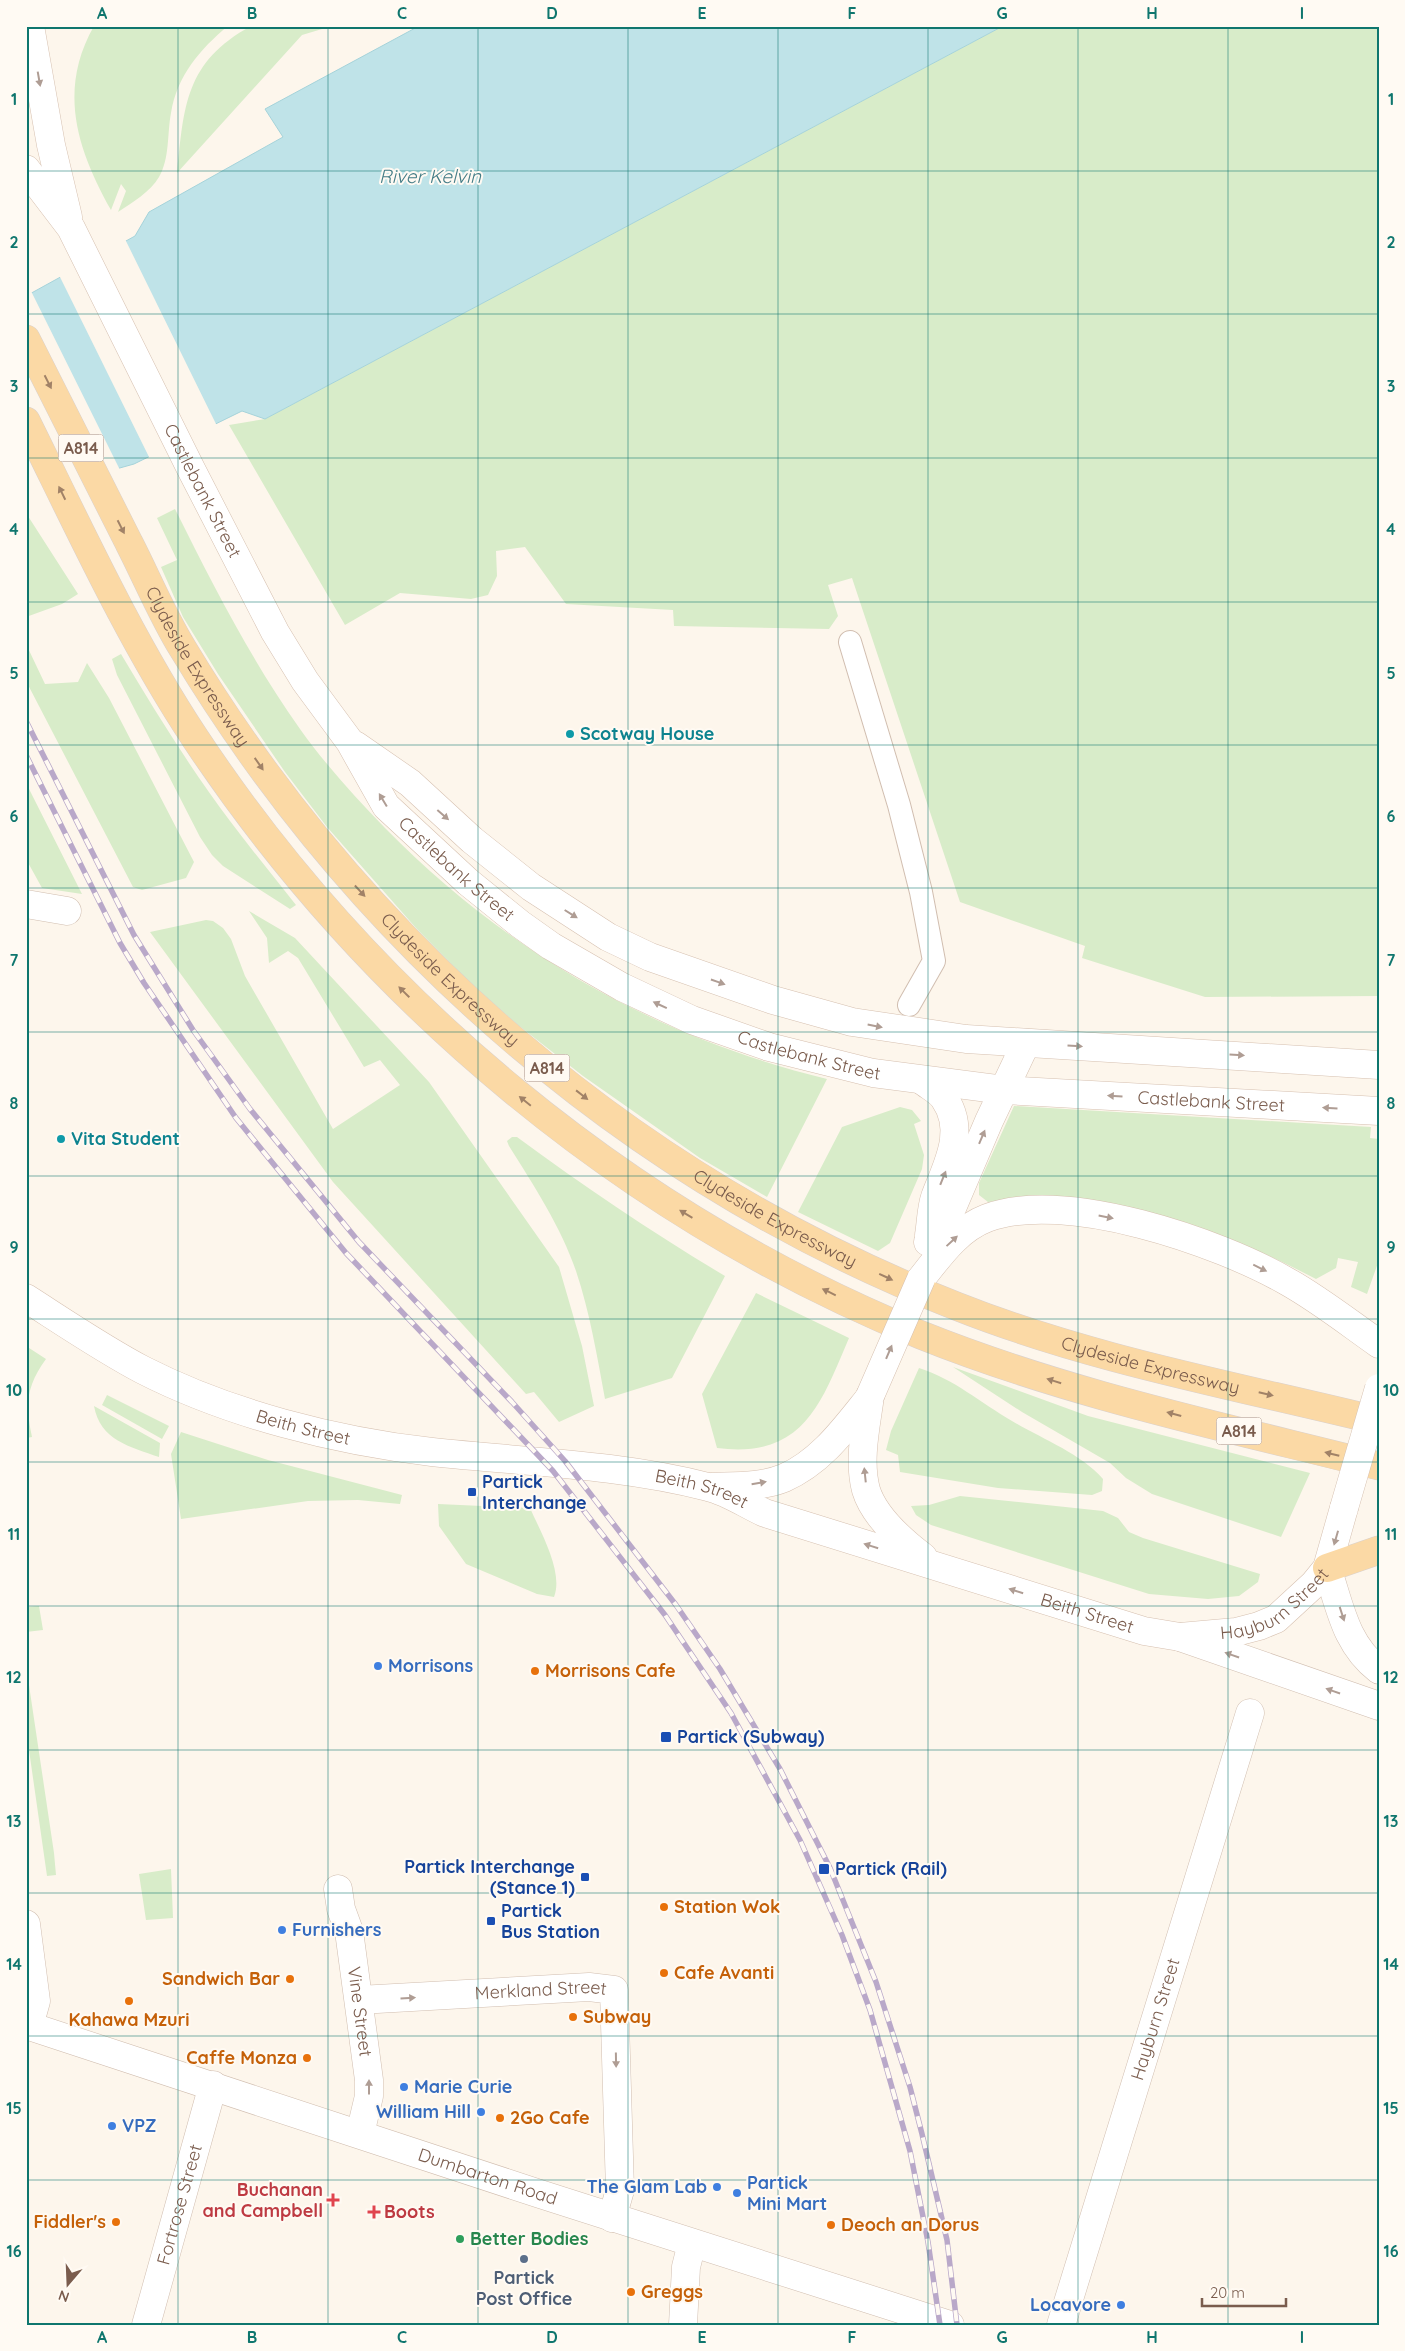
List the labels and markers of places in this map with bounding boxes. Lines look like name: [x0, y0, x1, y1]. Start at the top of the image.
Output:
place label: Scotway House: [580, 722, 714, 745]
marker: Scotway House: [564, 728, 576, 740]
place label: Vita Student: [71, 1127, 180, 1150]
marker: Vita Student: [55, 1133, 67, 1145]
place label: Partick Interchange: [482, 1470, 587, 1514]
marker: Partick Interchange: [466, 1486, 478, 1498]
place label: Morrisons: [388, 1654, 473, 1677]
place label: Morrisons Cafe: [545, 1659, 676, 1682]
marker: Morrisons: [372, 1660, 384, 1672]
marker: Morrisons Cafe: [529, 1665, 541, 1677]
place label: Partick (Subway): [677, 1725, 824, 1748]
marker: Partick (Subway): [659, 1730, 673, 1744]
place label: Partick Interchange (Stance 1): [404, 1855, 575, 1899]
place label: Partick (Rail): [835, 1857, 947, 1880]
marker: Partick (Rail): [817, 1862, 831, 1876]
marker: Partick Interchange (Stance 1): [579, 1871, 591, 1883]
place label: Station Wok: [674, 1895, 780, 1918]
place label: Partick Bus Station: [501, 1899, 600, 1943]
marker: Station Wok: [658, 1901, 670, 1913]
marker: Partick Bus Station: [485, 1915, 497, 1927]
place label: Furnishers: [292, 1918, 382, 1941]
marker: Furnishers: [276, 1924, 288, 1936]
place label: Cafe Avanti: [674, 1961, 774, 1984]
place label: Sandwich Bar: [162, 1967, 280, 1990]
marker: Cafe Avanti: [658, 1967, 670, 1979]
marker: Sandwich Bar: [284, 1973, 296, 1985]
marker: Kahawa Mzuri: [123, 1995, 135, 2007]
place label: Subway: [583, 2005, 651, 2028]
place label: Kahawa Mzuri: [68, 2008, 190, 2031]
marker: Subway: [567, 2011, 579, 2023]
place label: Caffe Monza: [186, 2046, 297, 2069]
marker: Caffe Monza: [301, 2052, 313, 2064]
place label: Marie Curie: [414, 2075, 512, 2098]
marker: Marie Curie: [398, 2081, 410, 2093]
place label: William Hill: [376, 2100, 471, 2123]
marker: William Hill: [475, 2106, 487, 2118]
place label: 2Go Cafe: [510, 2106, 590, 2129]
marker: 2Go Cafe: [494, 2112, 506, 2124]
place label: VPZ: [122, 2114, 157, 2137]
marker: VPZ: [106, 2120, 118, 2132]
place label: Partick Mini Mart: [747, 2171, 827, 2215]
place label: The Glam Lab: [586, 2175, 707, 2198]
place label: Buchanan and Campbell: [202, 2178, 323, 2222]
marker: The Glam Lab: [711, 2181, 723, 2193]
marker: Partick Mini Mart: [731, 2187, 743, 2199]
marker: Buchanan and Campbell: [327, 2194, 339, 2206]
place label: Boots: [384, 2200, 435, 2223]
marker: Boots: [368, 2206, 380, 2218]
place label: Fiddler's: [33, 2210, 106, 2233]
place label: Deoch an Dorus: [841, 2213, 980, 2236]
marker: Fiddler's: [110, 2216, 122, 2228]
marker: Deoch an Dorus: [825, 2219, 837, 2231]
place label: Better Bodies: [470, 2227, 589, 2250]
marker: Better Bodies: [454, 2233, 466, 2245]
marker: Partick Post Office: [518, 2253, 530, 2265]
place label: Partick Post Office: [476, 2266, 572, 2310]
place label: Greggs: [641, 2280, 703, 2303]
marker: Greggs: [625, 2286, 637, 2298]
place label: Locavore: [1030, 2293, 1111, 2316]
marker: Locavore: [1115, 2299, 1127, 2311]

